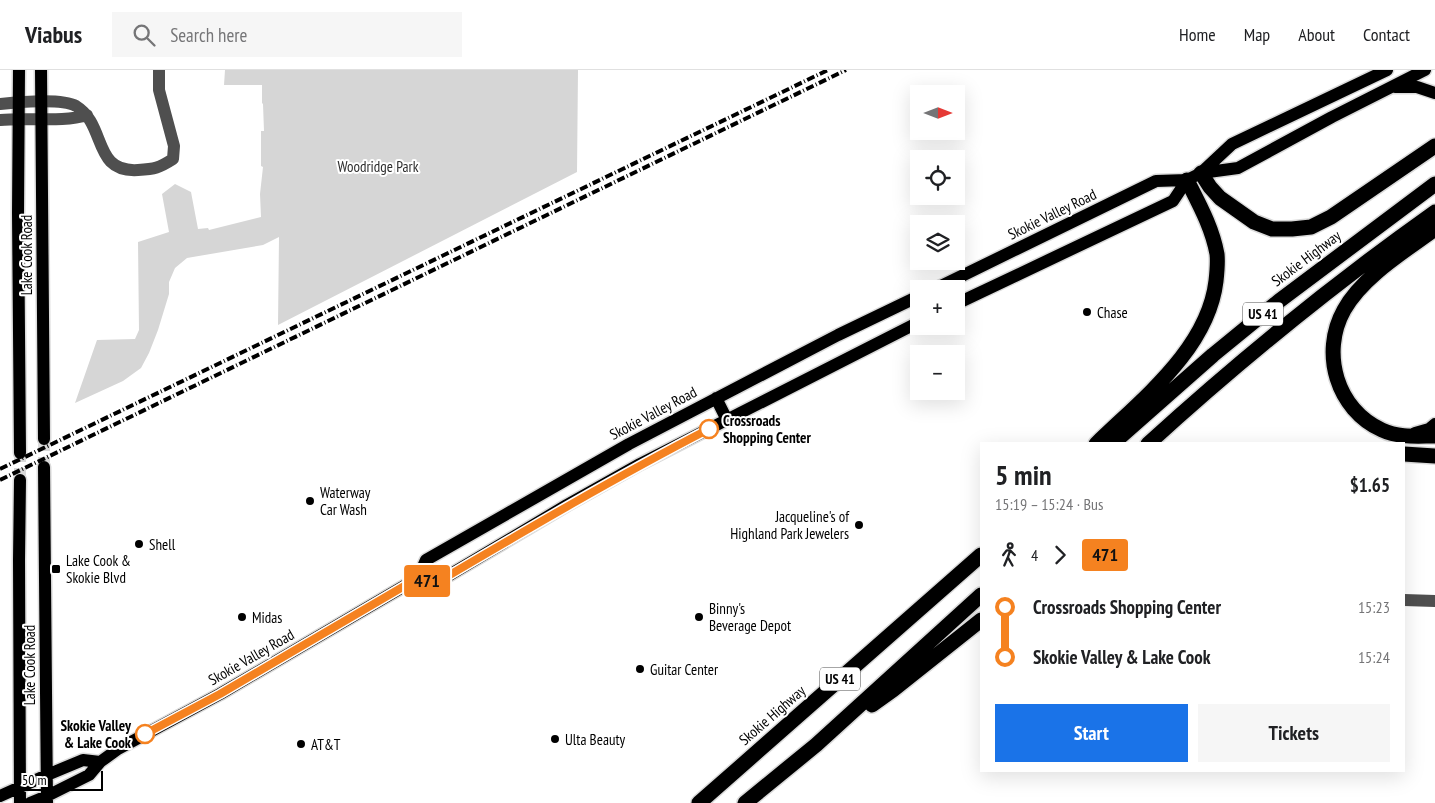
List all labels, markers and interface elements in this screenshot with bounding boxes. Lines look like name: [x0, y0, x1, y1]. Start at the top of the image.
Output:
search box: [112, 12, 462, 57]
text: Viabus: [25, 19, 82, 50]
icon: search: [130, 21, 158, 49]
text: Search here: [170, 23, 247, 47]
text: Home: [1179, 23, 1216, 46]
text: Map: [1244, 23, 1270, 46]
text: About: [1298, 23, 1335, 46]
text: Contact: [1363, 23, 1410, 46]
north arrow: [910, 85, 965, 140]
map controls: [910, 85, 965, 400]
button: locate: [910, 150, 965, 205]
park label: Woodridge Park: [337, 157, 419, 176]
street label: Skokie Valley Road: [1005, 184, 1099, 244]
street label: Lake Cook Road: [17, 215, 36, 295]
button: layers: [910, 215, 965, 270]
street label: Skokie Highway: [1268, 226, 1345, 290]
button: +: [910, 280, 965, 335]
road number: US 41: [1243, 302, 1283, 325]
place label: Chase: [1097, 303, 1128, 322]
marker: Chase: [1081, 306, 1093, 318]
button: −: [910, 345, 965, 400]
street label: Skokie Valley Road: [606, 382, 700, 444]
place label: Crossroads Shopping Center: [723, 411, 811, 447]
marker: Crossroads Shopping Center: [699, 419, 719, 439]
text: 5 min: [995, 456, 1052, 493]
text: $1.65: [1350, 473, 1390, 497]
place label: Waterway Car Wash: [320, 483, 371, 519]
text: 15:19 – 15:24 · Bus: [995, 494, 1103, 514]
marker: Waterway Car Wash: [304, 495, 316, 507]
place label: Jacqueline's of Highland Park Jewelers: [730, 507, 850, 543]
marker: Jacqueline's of Highland Park Jewelers: [853, 519, 865, 531]
place label: Shell: [149, 535, 176, 554]
marker: Shell: [133, 538, 145, 550]
icon: walk: [995, 541, 1023, 569]
icon: forward: [1046, 541, 1074, 569]
text: 471: [1092, 543, 1118, 566]
text: 4: [1031, 545, 1038, 565]
place label: Lake Cook & Skokie Blvd: [66, 551, 131, 587]
marker: Lake Cook & Skokie Blvd: [50, 563, 62, 575]
line badge: 471: [398, 565, 456, 597]
text: 471: [414, 569, 440, 592]
text: Crossroads Shopping Center: [1033, 595, 1221, 619]
text: 15:23: [1358, 597, 1390, 617]
place label: Binny's Beverage Depot: [709, 599, 791, 635]
place label: Midas: [252, 608, 282, 627]
marker: Midas: [236, 611, 248, 623]
marker: Binny's Beverage Depot: [693, 611, 705, 623]
street label: Lake Cook Road: [20, 625, 39, 705]
street label: Skokie Valley Road: [205, 625, 297, 689]
text: Skokie Valley & Lake Cook: [1033, 645, 1211, 669]
text: 15:24: [1358, 647, 1390, 667]
place label: Guitar Center: [650, 660, 719, 679]
marker: Guitar Center: [634, 663, 646, 675]
road number: US 41: [820, 668, 860, 690]
street label: Skokie Highway: [735, 681, 809, 749]
button: Start: [995, 704, 1188, 762]
button: Tickets: [1198, 704, 1390, 762]
place label: Skokie Valley & Lake Cook: [60, 716, 132, 752]
marker: Skokie Valley & Lake Cook: [135, 724, 155, 744]
place label: Ulta Beauty: [565, 730, 625, 749]
marker: Ulta Beauty: [549, 733, 561, 745]
place label: AT&T: [311, 735, 341, 754]
marker: AT&T: [295, 738, 307, 750]
scale bar: [15, 768, 102, 791]
text: 50 m: [22, 771, 47, 789]

